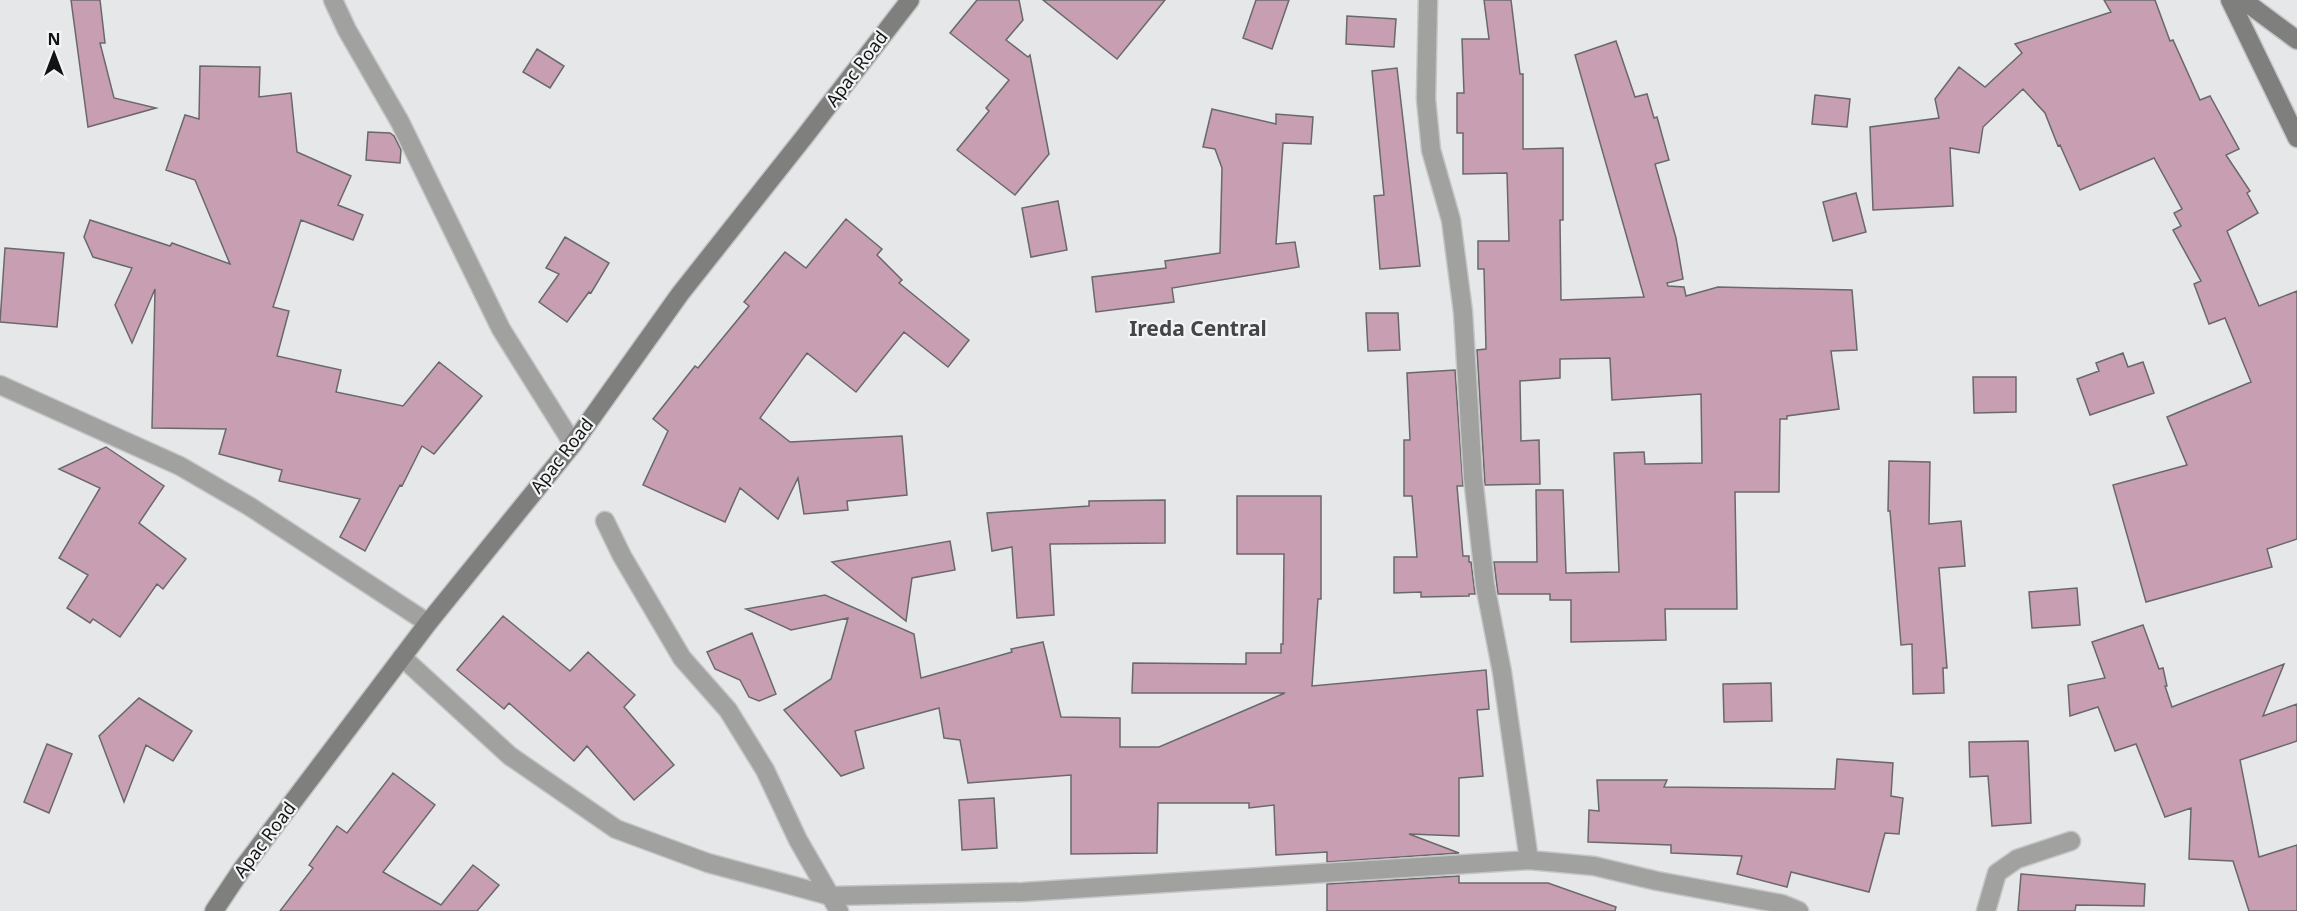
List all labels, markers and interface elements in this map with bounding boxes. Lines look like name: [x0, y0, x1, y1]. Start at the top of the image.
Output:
north arrow: [24, 24, 84, 84]
street label: Apac Road: [820, 26, 893, 111]
text: N: [47, 28, 61, 50]
district label: Ireda Central: [1129, 314, 1267, 342]
street label: Apac Road: [524, 413, 598, 498]
street label: Apac Road: [228, 797, 301, 882]

